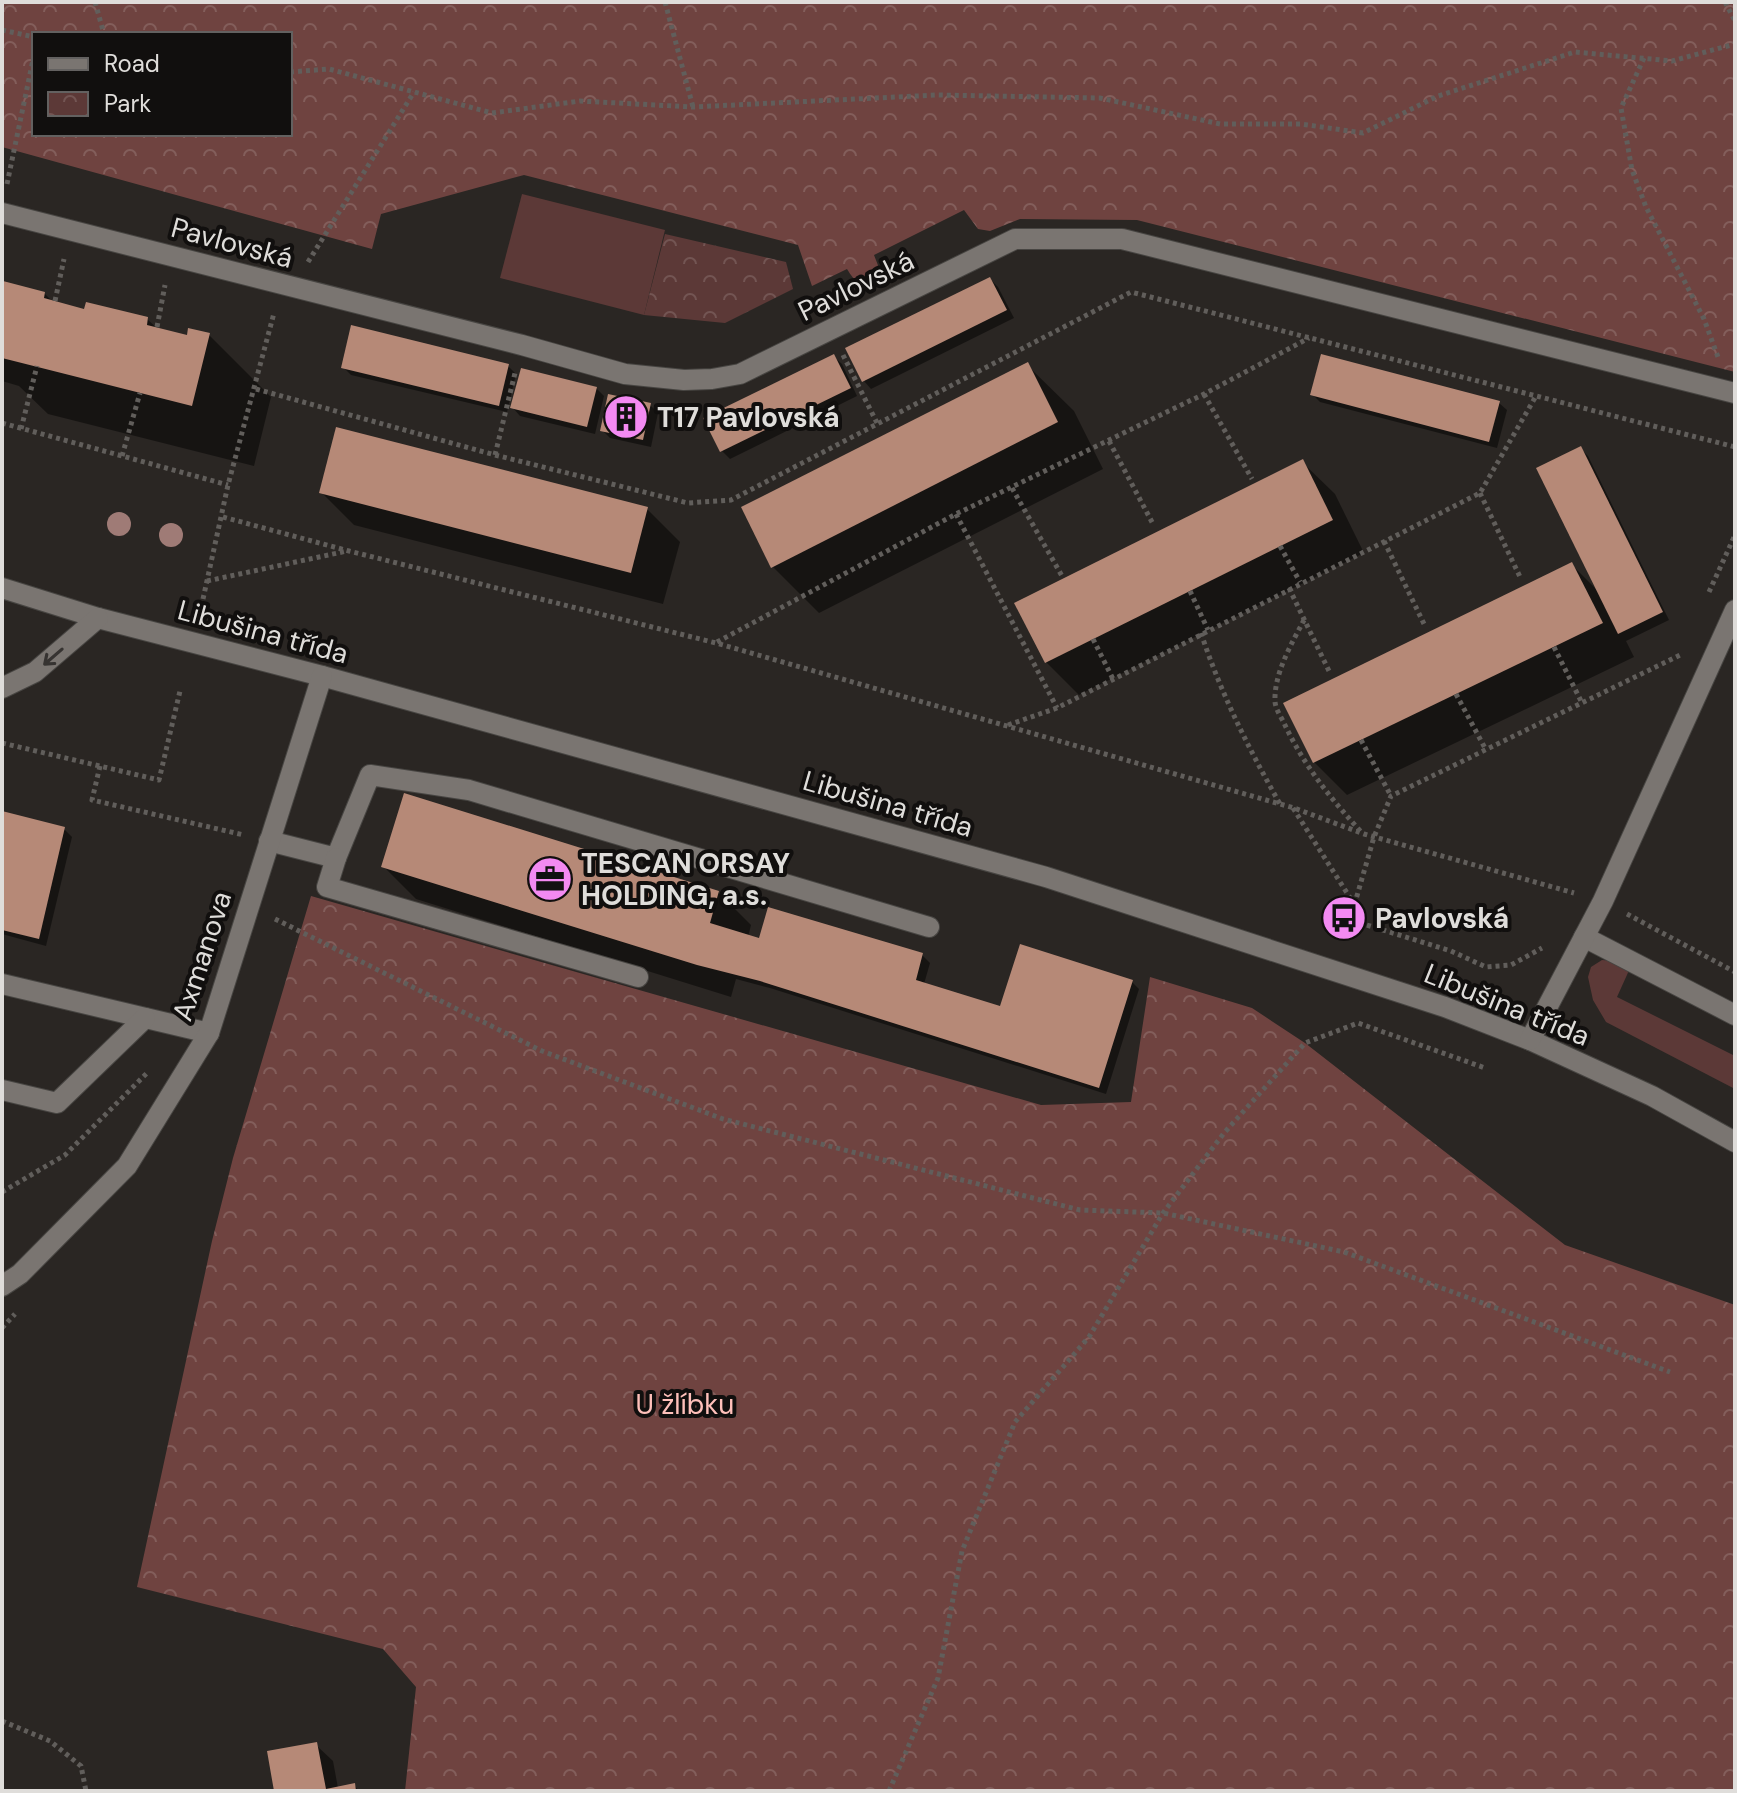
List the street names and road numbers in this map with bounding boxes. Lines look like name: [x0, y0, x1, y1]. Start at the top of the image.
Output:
street label: Pavlovská: [167, 209, 297, 277]
street label: Pavlovská: [792, 242, 920, 330]
street label: Libušina třída: [174, 591, 352, 673]
street label: Libušina třída: [799, 762, 977, 846]
street label: Axmanova: [164, 887, 240, 1025]
street label: Libušina třída: [1419, 955, 1595, 1055]

